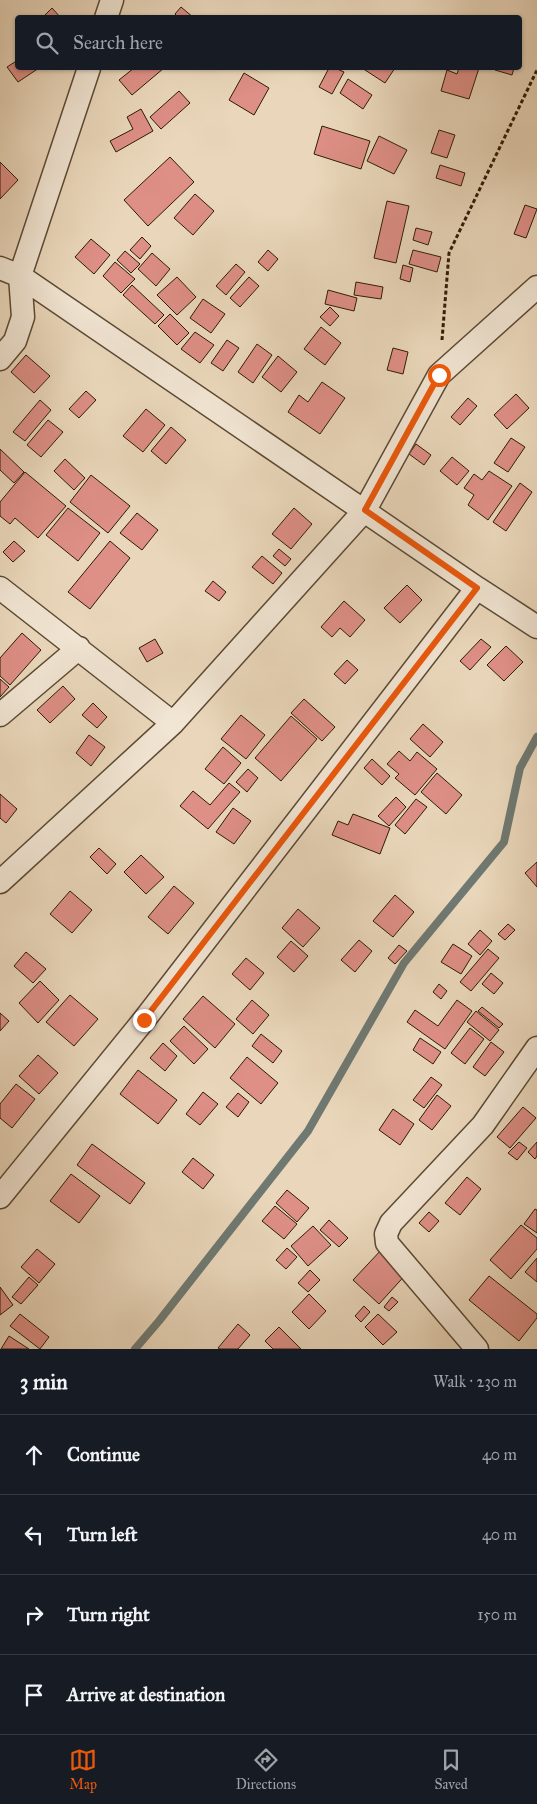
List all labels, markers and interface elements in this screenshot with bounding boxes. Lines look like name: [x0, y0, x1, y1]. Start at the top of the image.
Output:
search box: [15, 15, 522, 70]
icon: search: [33, 29, 61, 57]
text: Search here: [73, 31, 163, 54]
route start: [428, 364, 451, 387]
route end: [133, 1009, 156, 1032]
text: 3 min: [20, 1369, 68, 1395]
text: Walk · 230 m: [433, 1372, 517, 1391]
icon: ahead: [20, 1441, 48, 1469]
text: Continue: [67, 1443, 140, 1466]
text: 40 m: [482, 1445, 517, 1464]
icon: left: [20, 1521, 48, 1549]
text: Turn left: [67, 1523, 137, 1546]
text: 40 m: [482, 1525, 517, 1544]
icon: right: [20, 1601, 48, 1629]
text: Turn right: [67, 1603, 150, 1626]
text: 150 m: [477, 1605, 517, 1624]
icon: arrive: [20, 1681, 48, 1709]
text: Arrive at destination: [67, 1683, 225, 1706]
tab: Map: [69, 1746, 97, 1793]
tab: Directions: [236, 1746, 296, 1793]
tab: Saved: [435, 1746, 468, 1793]

